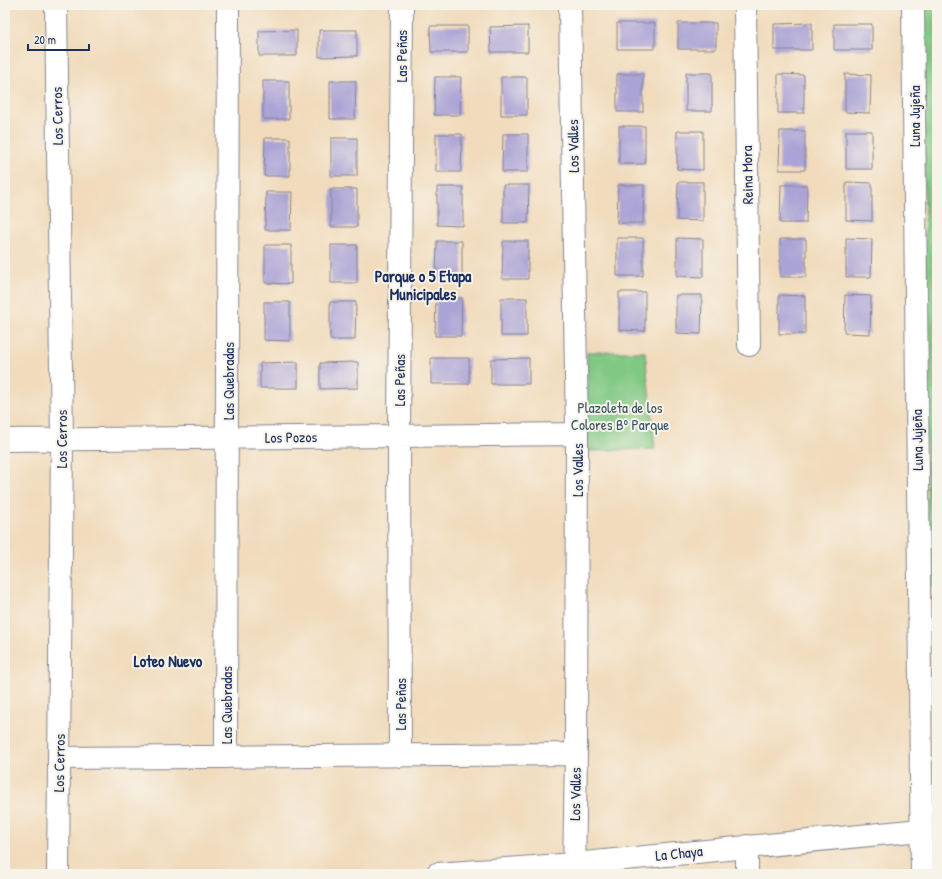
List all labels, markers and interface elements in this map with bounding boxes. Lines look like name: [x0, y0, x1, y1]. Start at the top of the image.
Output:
scale bar: [28, 26, 89, 52]
street label: Las Peñas: [391, 30, 412, 82]
text: 20 m: [34, 31, 56, 48]
street label: Luna Jujeña: [904, 85, 925, 147]
street label: Los Cerros: [46, 86, 68, 145]
street label: Los Valles: [562, 119, 584, 173]
street label: Reina Mora: [736, 145, 758, 205]
district label: Parque o 5 Etapa Municipales: [375, 265, 472, 306]
street label: Las Quebradas: [218, 342, 239, 420]
street label: Las Peñas: [389, 354, 410, 406]
park label: Plazoleta de los Colores Bº Parque: [571, 397, 669, 435]
street label: Luna Jujeña: [906, 409, 928, 471]
street label: Los Cerros: [51, 410, 72, 468]
street label: Los Pozos: [265, 426, 318, 448]
street label: Los Valles: [567, 443, 588, 497]
district label: Loteo Nuevo: [134, 650, 203, 672]
street label: Las Quebradas: [216, 666, 237, 744]
street label: Las Peñas: [390, 678, 411, 730]
street label: Los Cerros: [48, 733, 70, 792]
street label: Los Valles: [564, 767, 586, 821]
street label: La Chaya: [654, 840, 704, 866]

